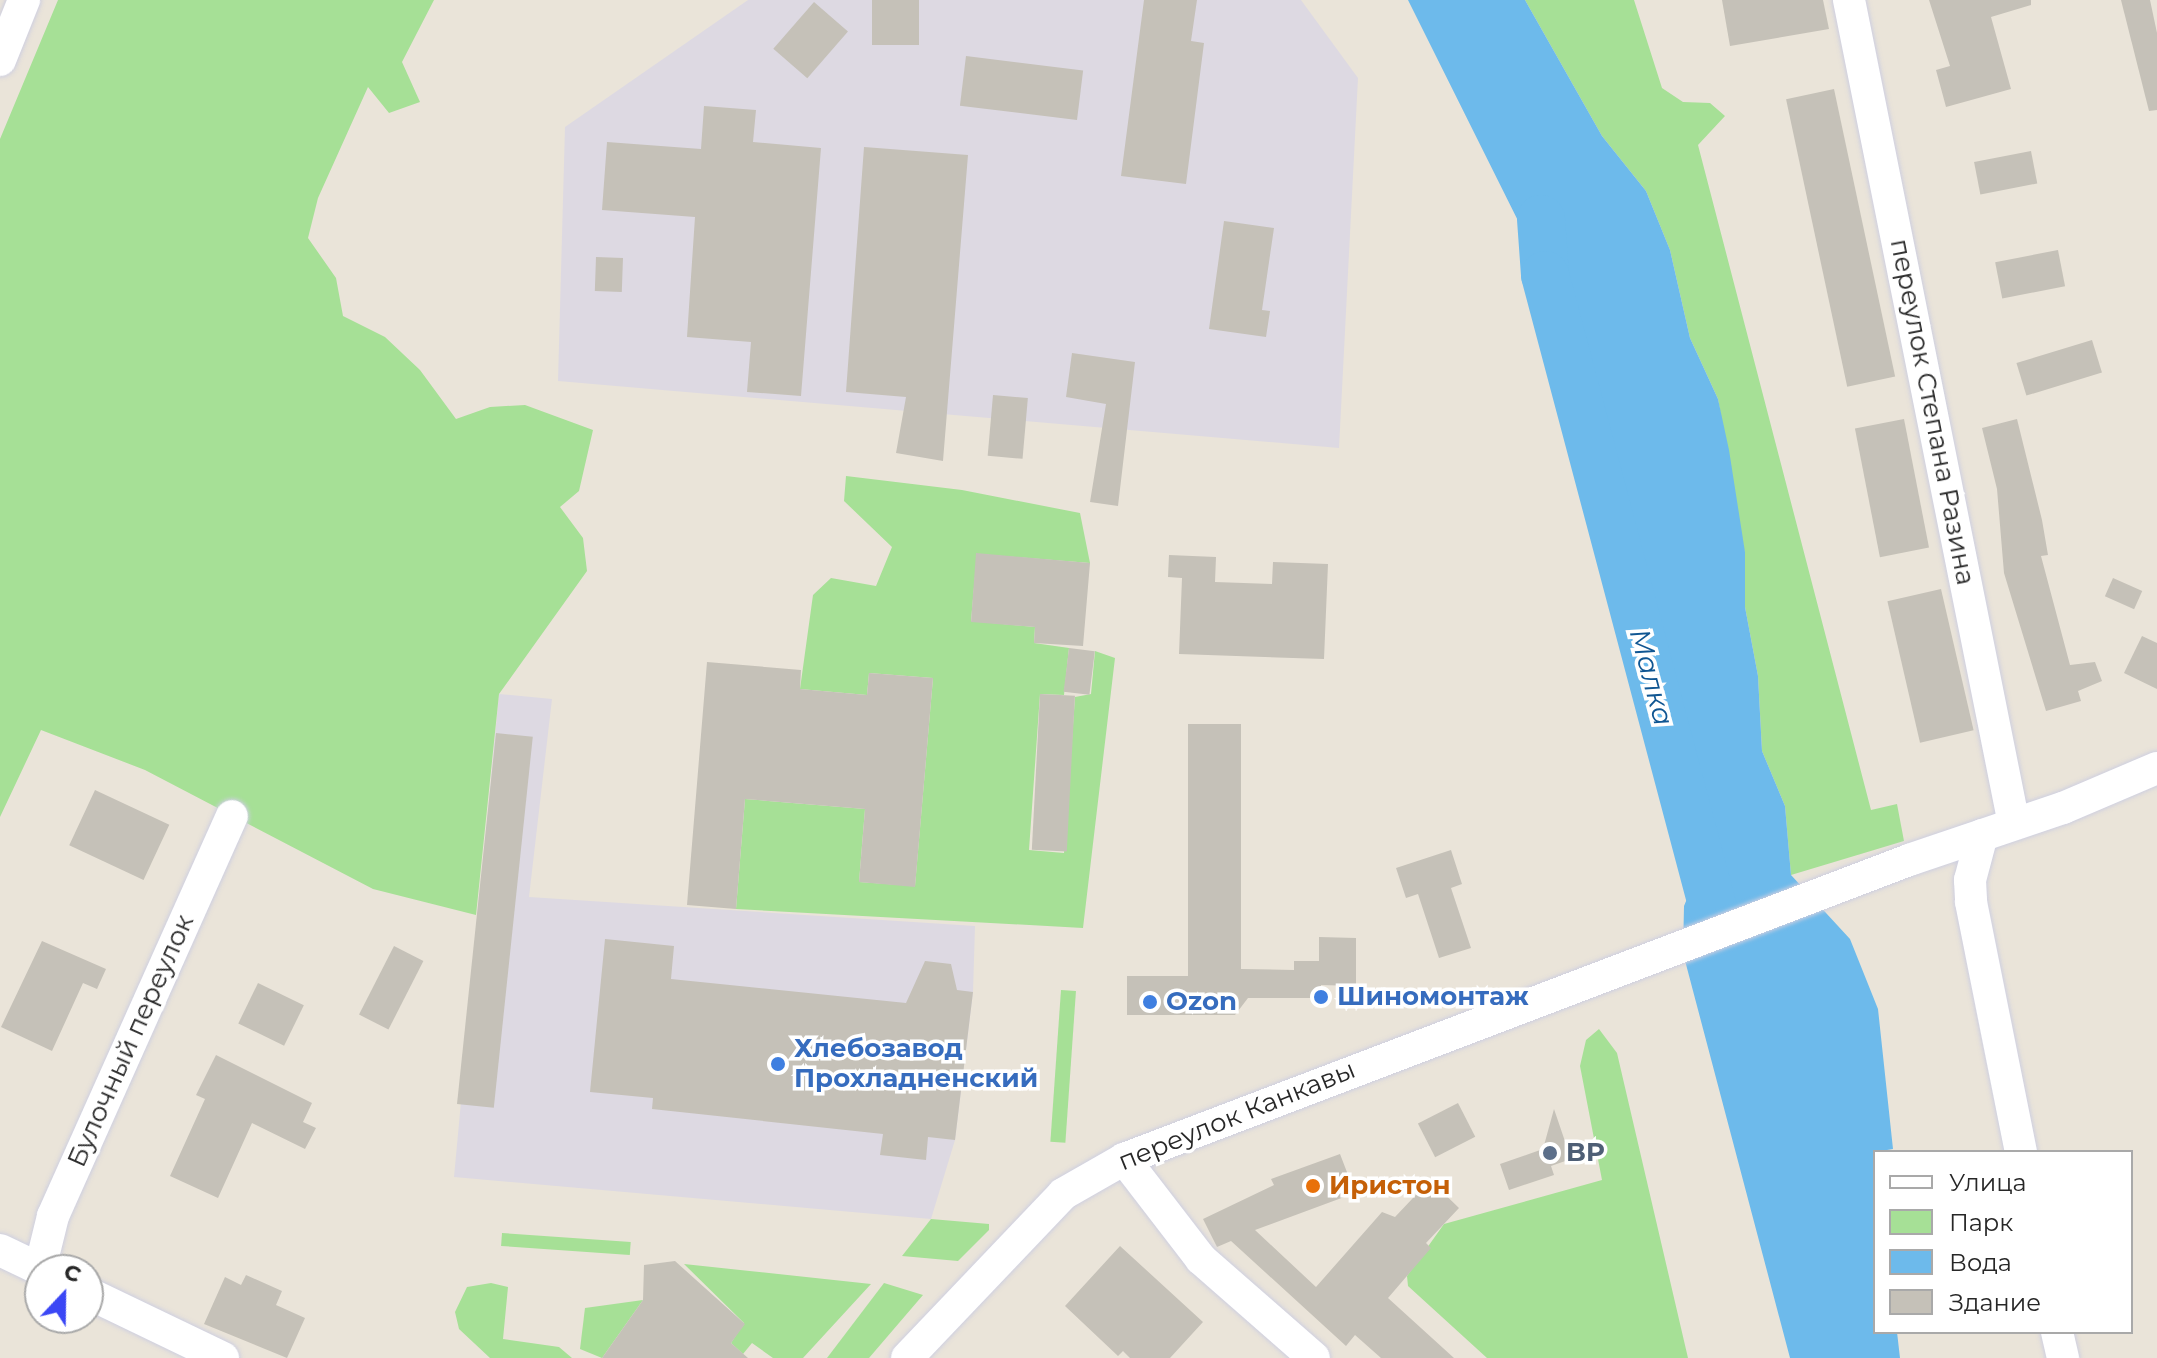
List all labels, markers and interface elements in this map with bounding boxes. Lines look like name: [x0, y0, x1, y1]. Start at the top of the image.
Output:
street label: переулок Степана Разина: [1883, 236, 1981, 588]
water label: Малка: [1623, 625, 1681, 729]
street label: Булочный переулок: [61, 910, 201, 1172]
place label: Шиномонтаж: [1337, 981, 1529, 1013]
place label: Ozon: [1166, 986, 1237, 1018]
marker: Шиномонтаж: [1312, 988, 1330, 1006]
marker: Ozon: [1141, 993, 1159, 1011]
place label: Хлебозавод Прохладненский: [794, 1033, 1038, 1094]
street label: переулок Канкавы: [1114, 1054, 1360, 1178]
marker: Хлебозавод Прохладненский: [769, 1055, 787, 1073]
place label: BP: [1566, 1137, 1605, 1169]
marker: BP: [1541, 1144, 1559, 1162]
legend: [1873, 1150, 2133, 1334]
text: Улица: [1949, 1168, 2027, 1197]
place label: Иристон: [1329, 1170, 1451, 1202]
marker: Иристон: [1304, 1177, 1322, 1195]
text: Парк: [1949, 1208, 2013, 1237]
text: Вода: [1949, 1248, 2012, 1277]
north arrow: [24, 1254, 104, 1334]
text: С: [60, 1258, 85, 1289]
text: Здание: [1949, 1288, 2041, 1317]

